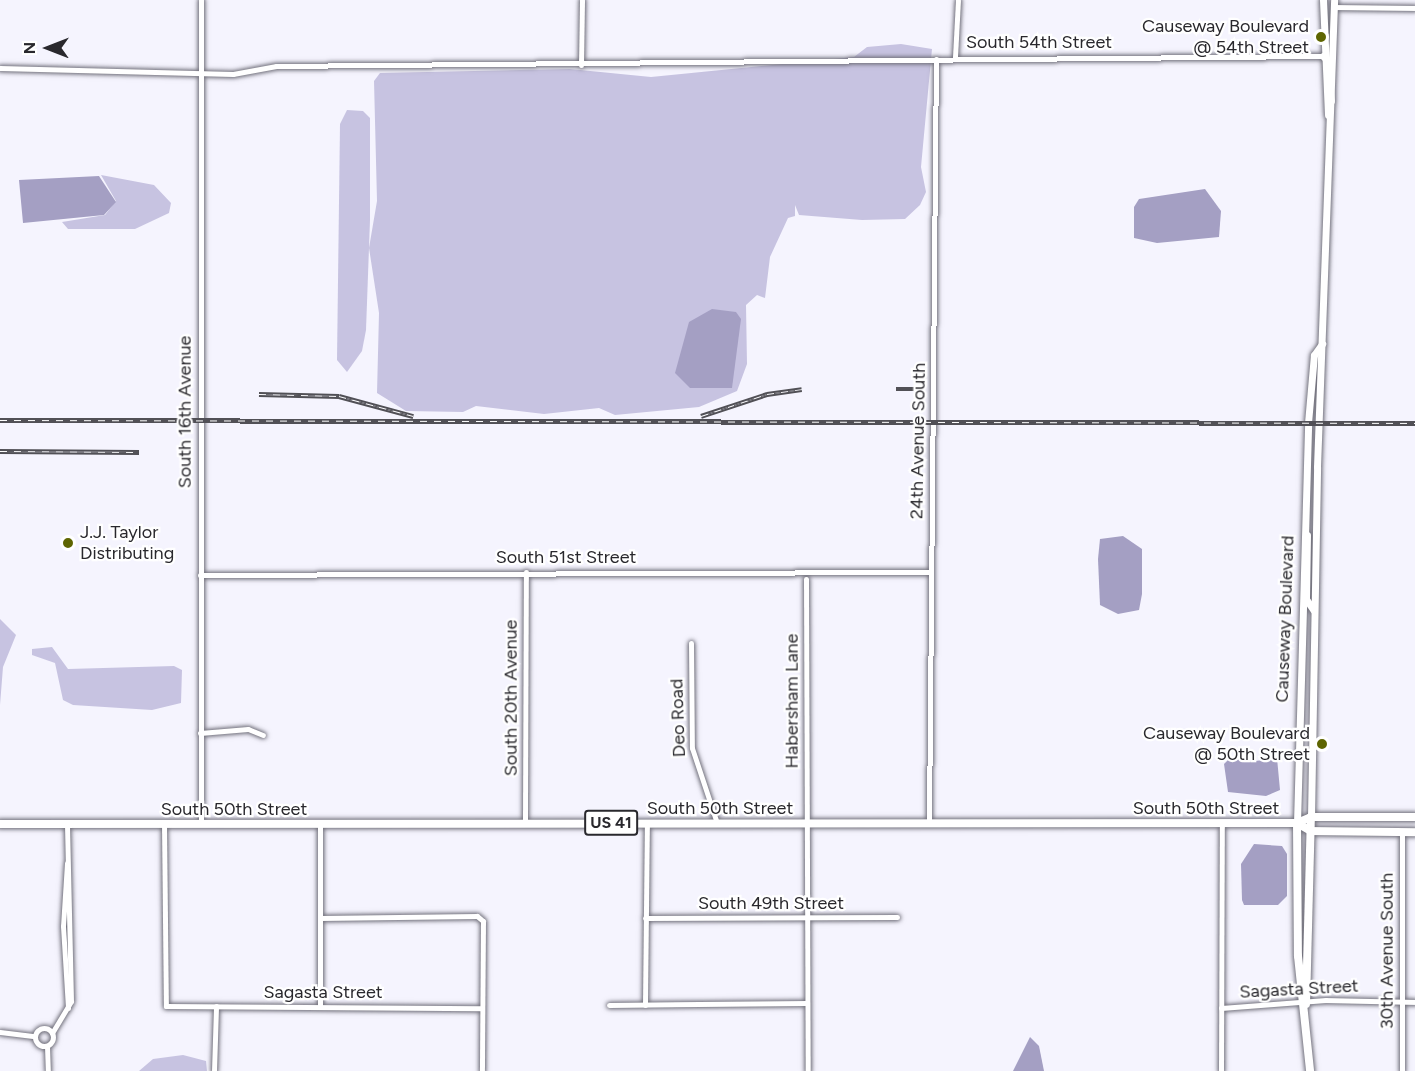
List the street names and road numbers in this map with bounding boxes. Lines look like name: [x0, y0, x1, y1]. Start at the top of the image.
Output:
street label: South 54th Street: [966, 31, 1112, 53]
street label: South 16th Avenue: [174, 336, 196, 488]
street label: 24th Avenue South: [906, 363, 930, 519]
street label: Causeway Boulevard: [1271, 535, 1299, 703]
street label: South 51st Street: [496, 546, 636, 568]
street label: South 20th Avenue: [500, 620, 522, 776]
street label: Habersham Lane: [781, 634, 803, 768]
street label: Deo Road: [666, 678, 690, 758]
street label: South 50th Street: [647, 797, 793, 819]
street label: South 50th Street: [1133, 797, 1279, 819]
street label: South 50th Street: [161, 798, 307, 820]
road number: US 41: [584, 810, 638, 836]
street label: 30th Avenue South: [1376, 873, 1398, 1029]
street label: South 49th Street: [698, 892, 844, 914]
street label: Sagasta Street: [1239, 975, 1359, 1003]
street label: Sagasta Street: [263, 981, 383, 1003]

